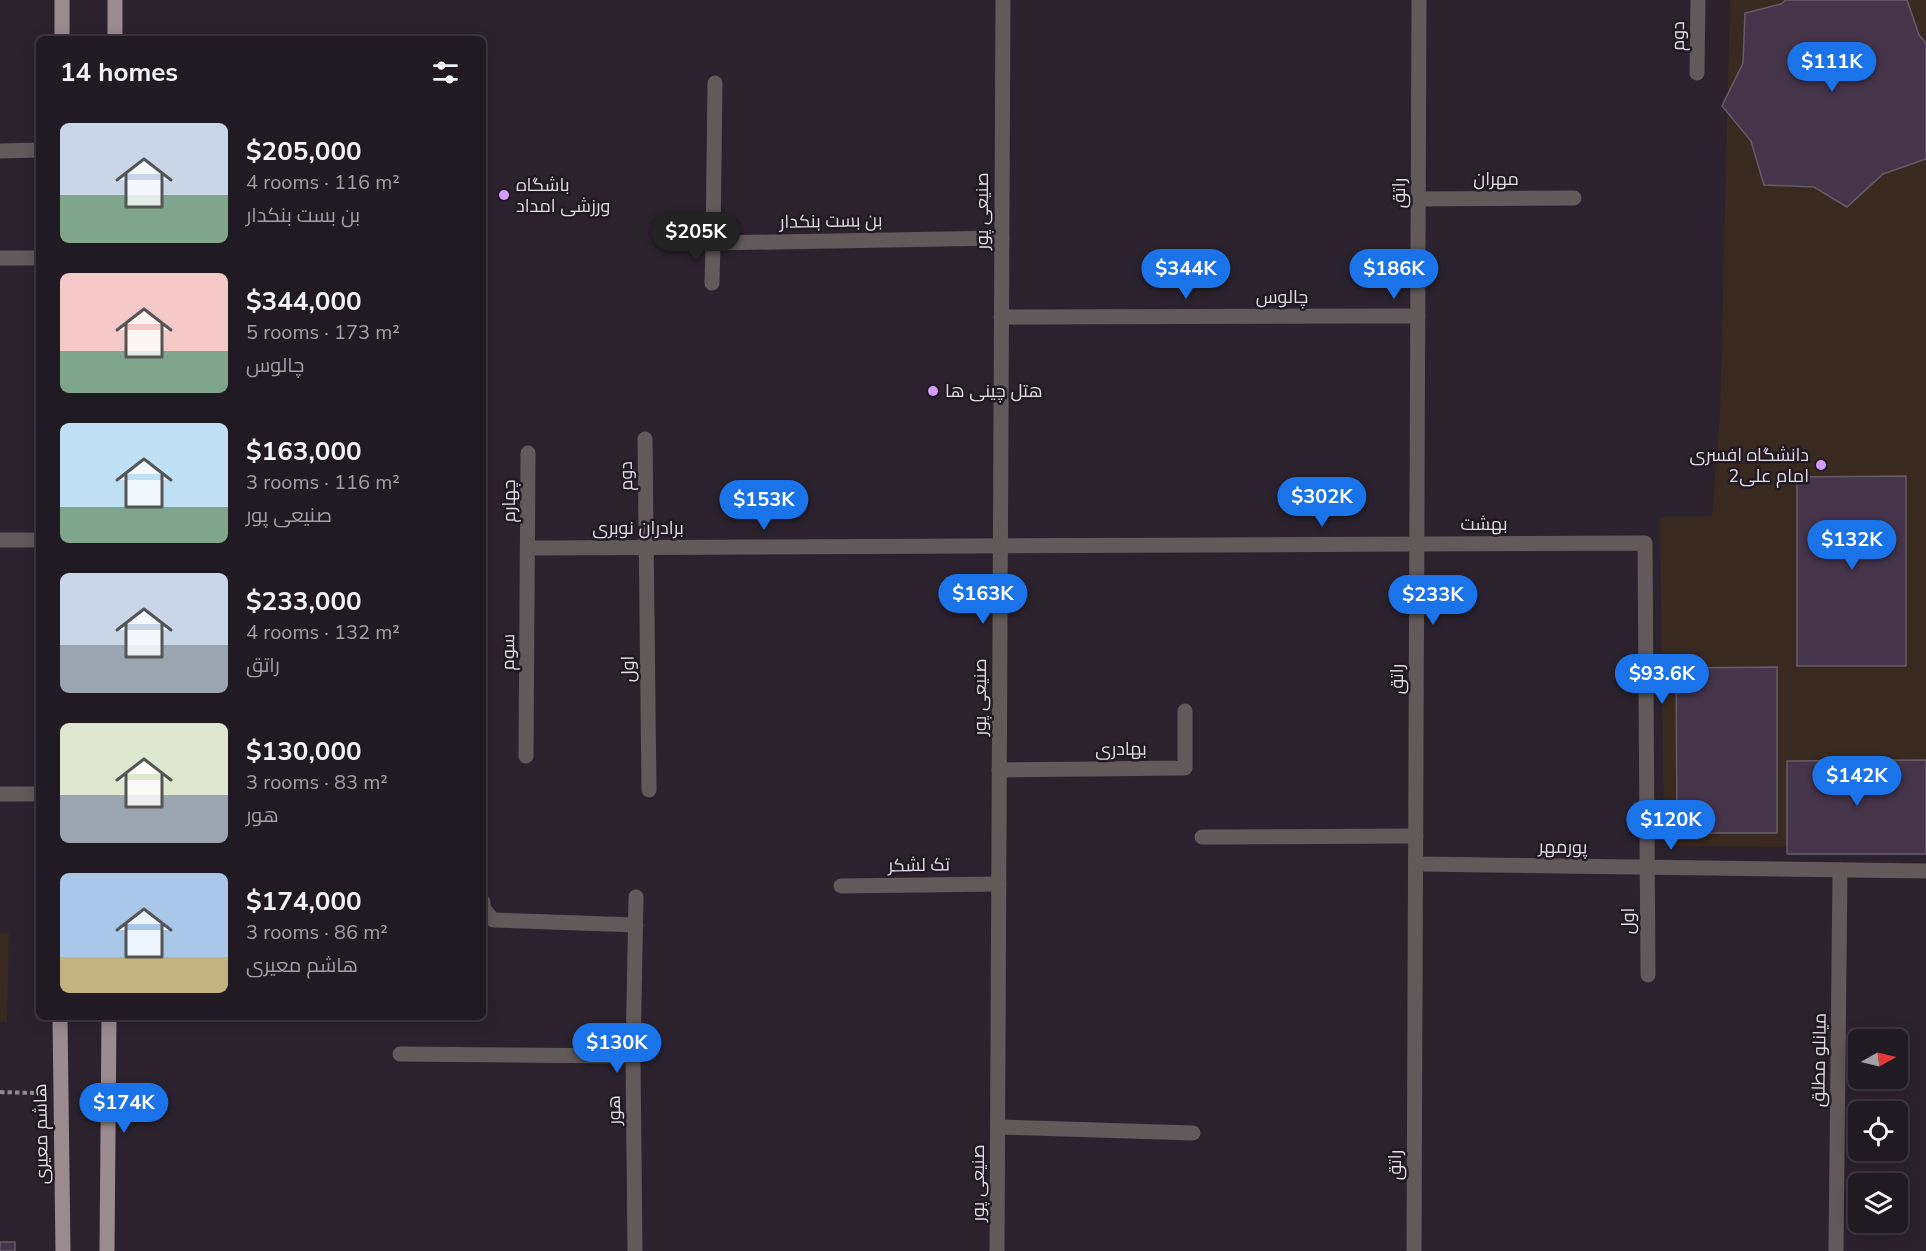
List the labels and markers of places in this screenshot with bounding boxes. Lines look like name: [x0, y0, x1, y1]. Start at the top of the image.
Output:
pin: $111K: [1790, 42, 1874, 93]
place label: باشگاه ورزشی امداد: [516, 173, 610, 218]
marker: باشگاه ورزشی امداد: [497, 188, 511, 202]
pin: $205K: [654, 212, 738, 263]
pin: $344K: [1144, 249, 1228, 300]
pin: $186K: [1352, 249, 1436, 300]
place label: هتل چینی ها: [945, 379, 1043, 403]
marker: هتل چینی ها: [926, 384, 940, 398]
place label: دانشگاه افسری امام علی2: [1690, 443, 1809, 488]
marker: دانشگاه افسری امام علی2: [1814, 458, 1828, 472]
pin: $302K: [1280, 477, 1364, 528]
pin: $153K: [722, 480, 806, 531]
pin: $132K: [1810, 520, 1894, 571]
pin: $163K: [941, 574, 1025, 625]
pin: $233K: [1391, 575, 1475, 626]
pin: $93.6K: [1613, 654, 1711, 705]
pin: $142K: [1815, 756, 1899, 807]
pin: $120K: [1629, 800, 1713, 851]
pin: $130K: [575, 1023, 659, 1074]
pin: $174K: [82, 1083, 166, 1134]

